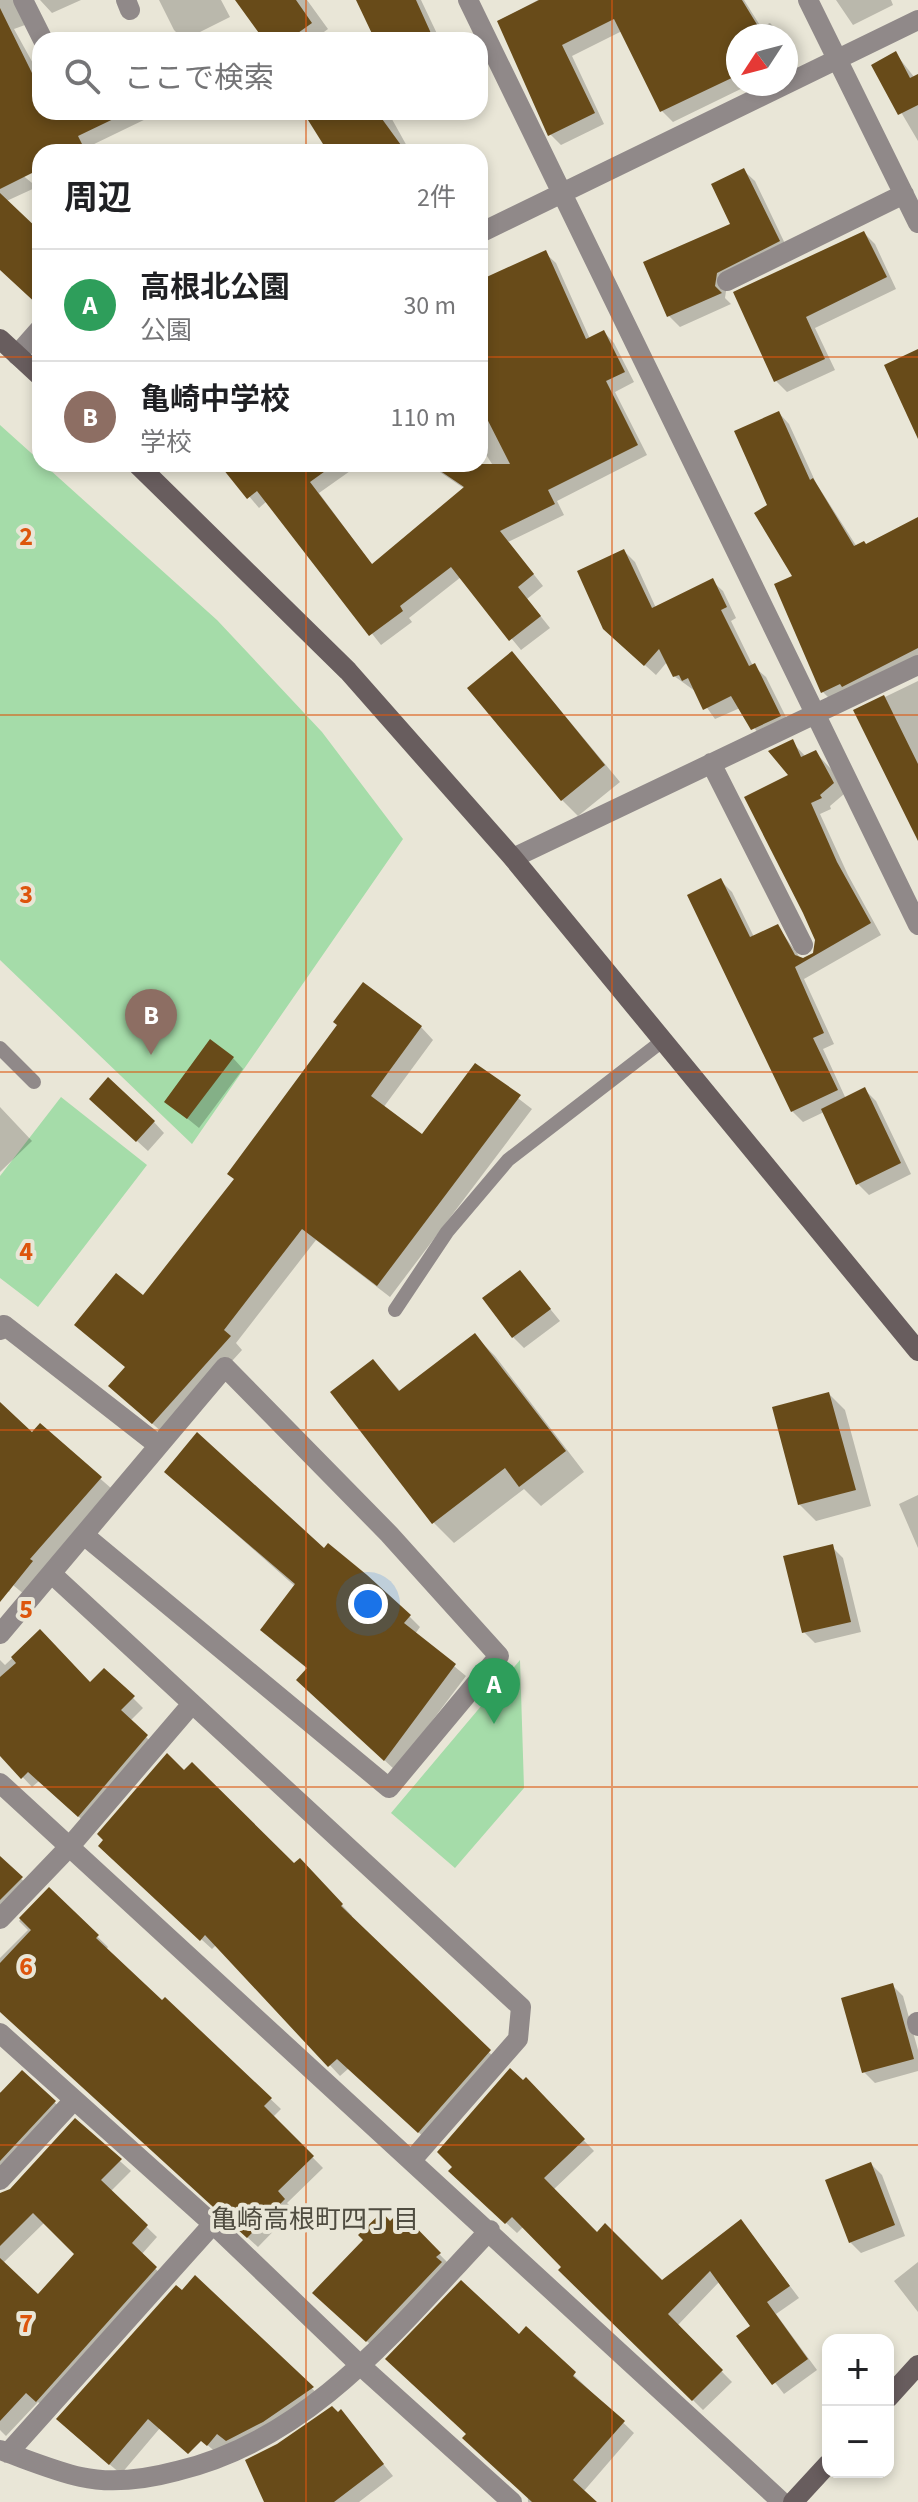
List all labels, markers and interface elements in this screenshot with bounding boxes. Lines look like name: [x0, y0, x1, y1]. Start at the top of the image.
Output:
north arrow: [726, 24, 798, 96]
search box: [32, 32, 488, 120]
icon: search: [60, 54, 104, 98]
text: ここで検索: [124, 57, 274, 100]
text: 周辺: [64, 174, 132, 223]
text: 2件: [417, 179, 456, 216]
text: 高根北公園: [140, 266, 290, 309]
text: A: [83, 287, 97, 324]
text: 30 m: [403, 287, 456, 324]
text: 公園: [140, 312, 192, 349]
text: 亀崎中学校: [140, 378, 290, 421]
text: B: [82, 399, 98, 436]
text: 110 m: [390, 399, 456, 436]
text: 学校: [140, 424, 192, 461]
text: 2: [19, 518, 33, 555]
text: 3: [19, 876, 33, 913]
pin: B: [125, 989, 177, 1055]
text: 4: [19, 1233, 33, 1270]
your location: [348, 1584, 388, 1624]
text: 5: [19, 1591, 33, 1628]
pin: A: [468, 1658, 520, 1724]
text: 6: [19, 1948, 33, 1985]
district label: 亀崎高根町四丁目: [211, 2201, 419, 2238]
text: 7: [19, 2305, 33, 2342]
map controls: [822, 2334, 894, 2478]
button: +: [822, 2334, 894, 2406]
button: −: [822, 2406, 894, 2478]

